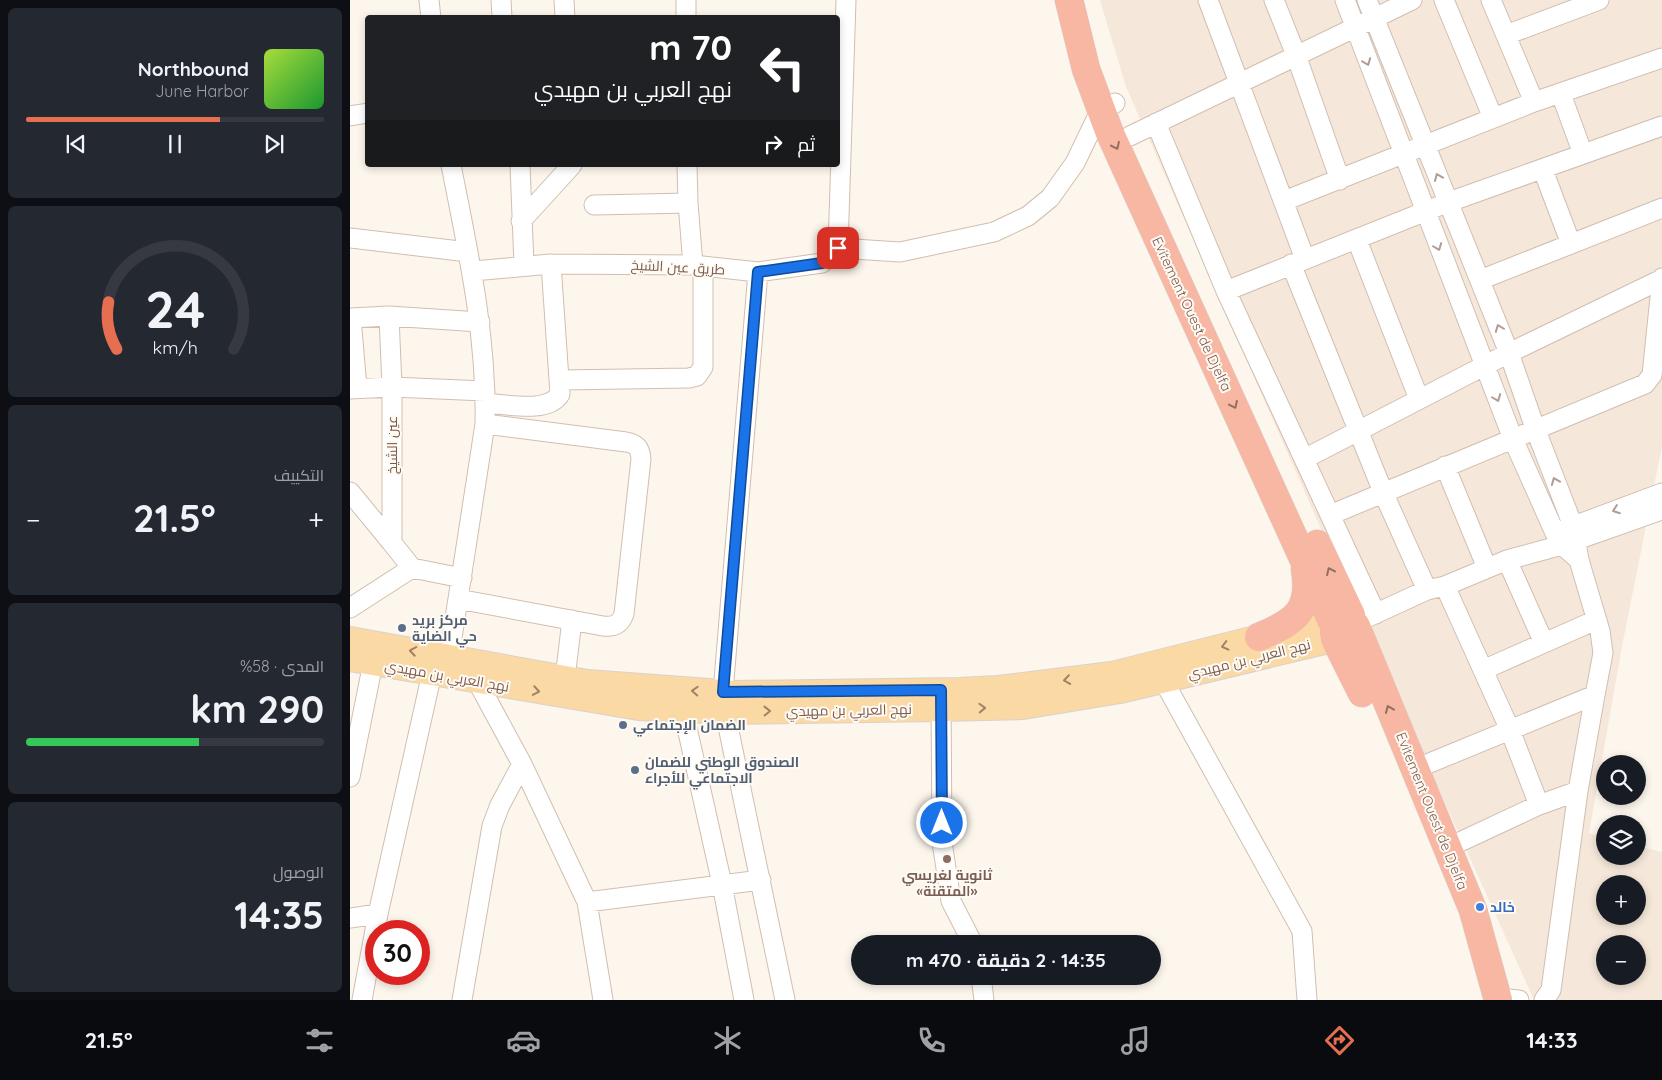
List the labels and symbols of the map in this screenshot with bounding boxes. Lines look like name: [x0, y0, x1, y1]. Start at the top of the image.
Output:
one-way arrow: [1361, 57, 1372, 66]
one-way arrow: [1109, 141, 1120, 150]
one-way arrow: [1434, 174, 1444, 182]
pin: [817, 227, 859, 269]
street label: Evitement Ouest de Djelfa: [1148, 234, 1236, 394]
one-way arrow: [1432, 242, 1442, 250]
street label: طريق عين الشيخ: [630, 256, 726, 278]
one-way arrow: [1495, 324, 1505, 333]
one-way arrow: [1491, 393, 1501, 402]
one-way arrow: [1228, 400, 1238, 409]
street label: عين الشيخ: [383, 416, 401, 474]
one-way arrow: [1551, 477, 1561, 485]
one-way arrow: [1612, 504, 1621, 514]
one-way arrow: [1326, 567, 1336, 576]
place label: مركز بريد حي الضاية: [412, 611, 477, 648]
marker: مركز بريد حي الضاية: [396, 622, 408, 634]
street label: نهج العربي بن مهيدي: [1186, 635, 1313, 686]
one-way arrow: [1221, 640, 1230, 651]
one-way arrow: [409, 646, 418, 656]
street label: نهج العربي بن مهيدي: [383, 656, 511, 699]
one-way arrow: [1063, 674, 1071, 685]
one-way arrow: [532, 685, 540, 695]
one-way arrow: [691, 685, 699, 696]
street label: نهج العربي بن مهيدي: [786, 700, 912, 723]
one-way arrow: [978, 703, 986, 713]
one-way arrow: [1385, 705, 1396, 714]
one-way arrow: [764, 706, 771, 716]
place label: الضمان الإجتماعي: [633, 716, 746, 737]
marker: الضمان الإجتماعي: [617, 719, 629, 731]
street label: Evitement Ouest de Djelfa: [1392, 729, 1472, 893]
place label: الصندوق الوطني للضمان الاجتماعي للأجراء: [645, 753, 799, 790]
marker: الصندوق الوطني للضمان الاجتماعي للأجراء: [629, 764, 641, 776]
position arrow: [915, 796, 967, 848]
marker: ثانوية لغريسي «المتقنة»: [941, 853, 953, 865]
place label: ثانوية لغريسي «المتقنة»: [902, 866, 993, 900]
place label: خالد: [1490, 898, 1515, 916]
marker: خالد: [1474, 901, 1486, 913]
speed limit sign: 30: [365, 920, 430, 985]

